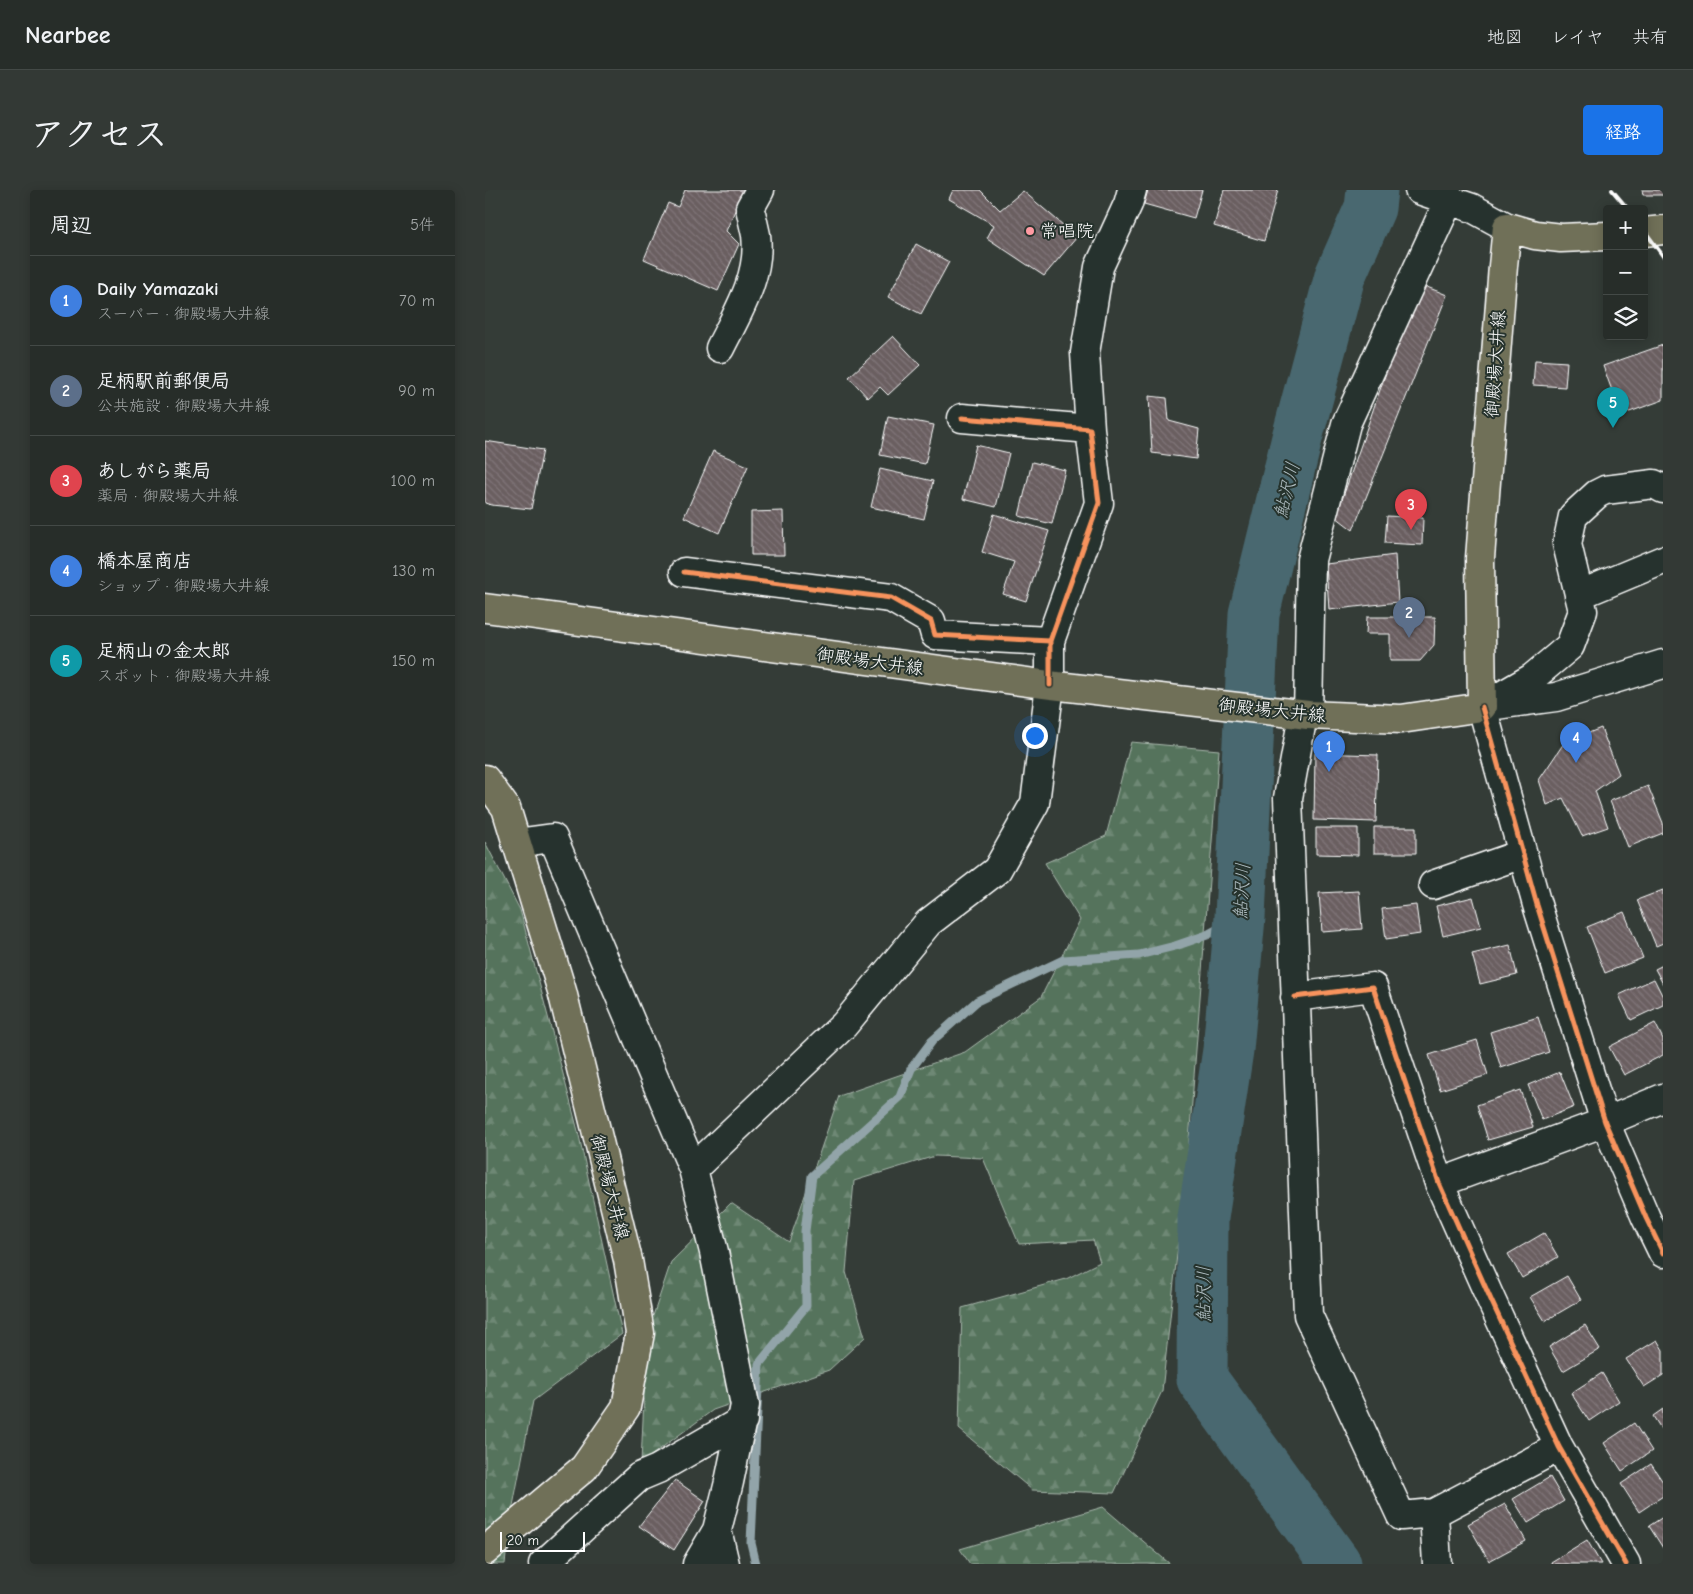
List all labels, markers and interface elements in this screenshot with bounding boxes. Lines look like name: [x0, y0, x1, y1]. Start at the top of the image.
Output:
text: Nearbee: [25, 21, 110, 49]
text: 地図: [1487, 27, 1523, 48]
text: レイヤ: [1551, 27, 1604, 48]
text: 共有: [1632, 27, 1668, 48]
button: 経路: [1583, 105, 1663, 155]
text: アクセス: [30, 114, 168, 155]
map controls: [1603, 205, 1648, 340]
button: +: [1603, 205, 1648, 250]
text: 周辺: [50, 213, 92, 237]
text: 5件: [410, 216, 435, 234]
place label: 常唱院: [1040, 221, 1094, 242]
marker: 常唱院: [1024, 225, 1036, 237]
button: −: [1603, 250, 1648, 295]
text: Daily Yamazaki: [97, 278, 219, 300]
text: 1: [63, 292, 69, 310]
text: 70 m: [399, 292, 435, 310]
button: layers: [1603, 295, 1648, 340]
text: スーパー · 御殿場大井線: [97, 305, 270, 323]
street label: 御殿場大井線: [1481, 309, 1510, 419]
text: 足柄駅前郵便局: [97, 370, 230, 392]
text: 2: [62, 382, 70, 400]
text: 90 m: [398, 382, 435, 400]
pin: 5: [1597, 387, 1629, 428]
text: 公共施設 · 御殿場大井線: [97, 397, 271, 415]
text: あしがら薬局: [97, 460, 211, 482]
water label: 鮎沢川: [1269, 460, 1305, 521]
text: 3: [62, 472, 70, 490]
text: 100 m: [391, 472, 435, 490]
text: 薬局 · 御殿場大井線: [97, 487, 239, 505]
pin: 3: [1395, 489, 1427, 530]
text: 橋本屋商店: [97, 550, 192, 572]
text: 4: [62, 562, 70, 580]
text: 130 m: [392, 562, 435, 580]
text: ショップ · 御殿場大井線: [97, 577, 270, 595]
pin: 2: [1393, 597, 1425, 638]
text: 足柄山の金太郎: [97, 640, 230, 662]
street label: 御殿場大井線: [815, 644, 925, 679]
text: 5: [62, 652, 70, 670]
text: 150 m: [392, 652, 435, 670]
text: スポット · 御殿場大井線: [97, 667, 271, 685]
street label: 御殿場大井線: [1217, 694, 1327, 727]
pin: 4: [1560, 722, 1592, 763]
your location: [1022, 723, 1048, 749]
pin: 1: [1313, 731, 1345, 772]
water label: 鮎沢川: [1230, 862, 1254, 920]
street label: 御殿場大井線: [586, 1132, 633, 1242]
water label: 鮎沢川: [1193, 1265, 1215, 1323]
scale bar: [500, 1529, 585, 1552]
text: 20 m: [507, 1532, 539, 1549]

